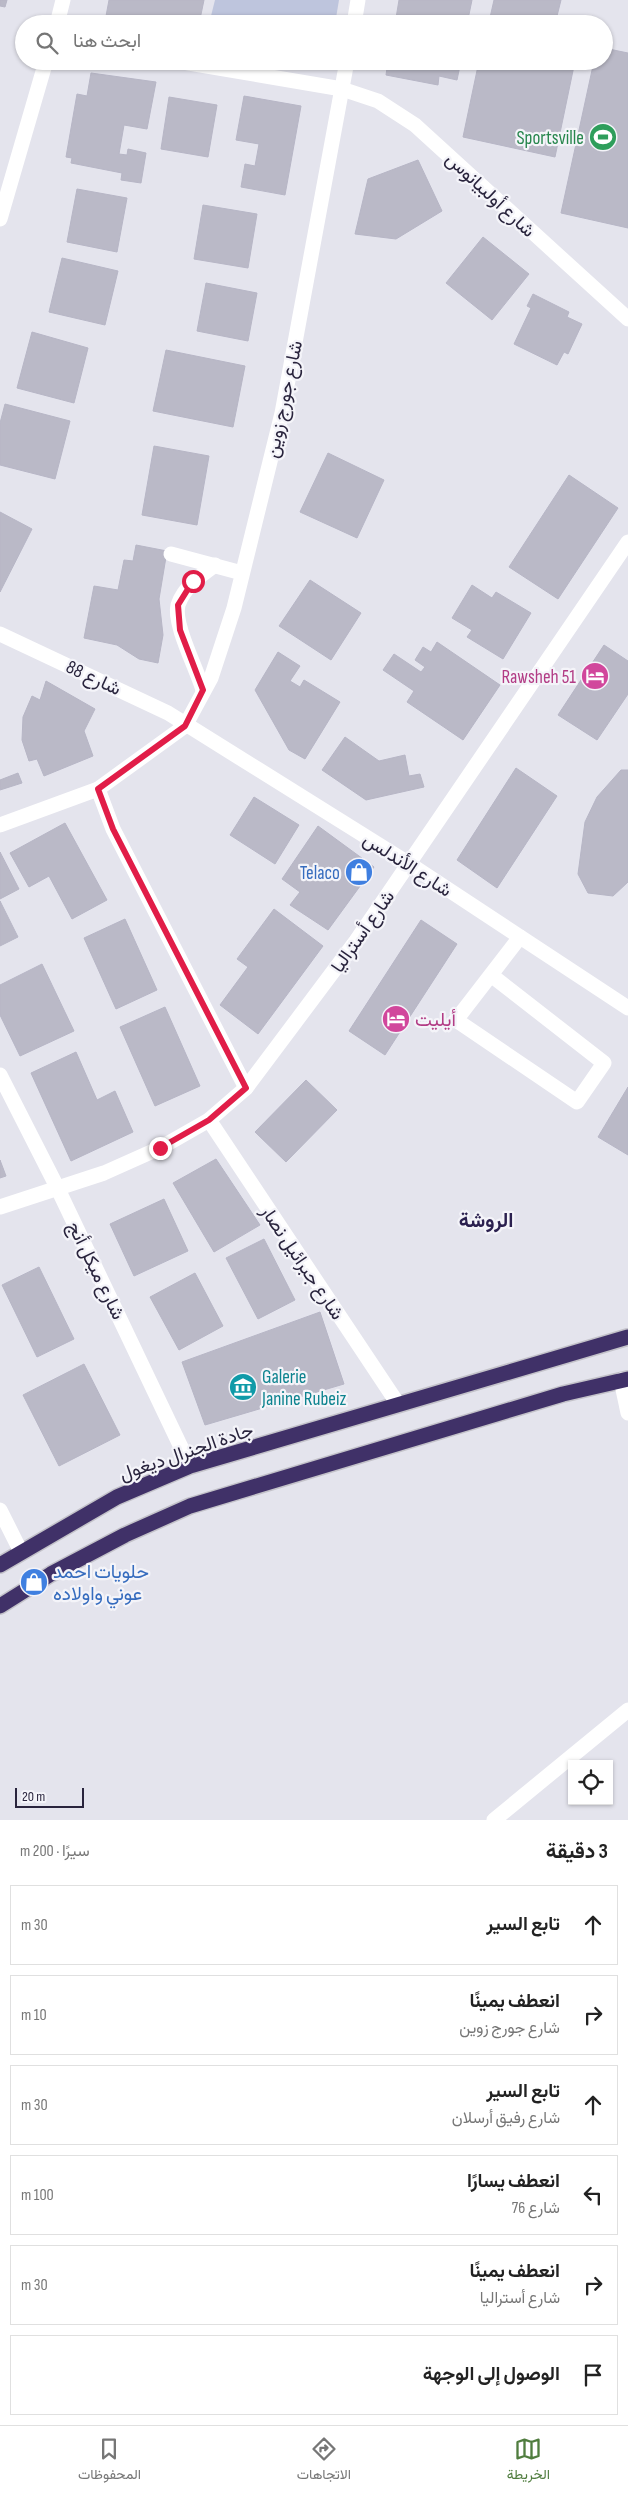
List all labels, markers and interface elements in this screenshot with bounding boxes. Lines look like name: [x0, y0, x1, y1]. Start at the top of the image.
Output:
search box: [15, 15, 613, 70]
icon: search: [33, 29, 61, 57]
text: ابحث هنا: [73, 30, 141, 53]
sports icon: Sportsville: [588, 122, 618, 152]
place label: Sportsville: [516, 127, 584, 150]
street label: شارع أولبيانوس: [440, 148, 540, 243]
street label: شارع جورج زوين: [261, 338, 308, 460]
route start: [182, 570, 205, 593]
street label: شارع 88: [62, 656, 124, 701]
hotel icon: Rawsheh 51: [580, 661, 610, 691]
place label: Rawsheh 51: [502, 666, 576, 689]
street label: شارع الأندلس: [359, 828, 456, 902]
shop icon: Telaco: [344, 857, 374, 887]
place label: Telaco: [300, 862, 340, 885]
street label: شارع أستراليا: [326, 886, 400, 977]
hotel icon: أيليت: [381, 1004, 411, 1034]
place label: أيليت: [415, 1009, 456, 1032]
route end: [149, 1137, 172, 1160]
street label: شارع جبرائيل نصار: [254, 1200, 349, 1325]
district label: الروشة: [459, 1209, 513, 1233]
street label: شارع ميكل أنج: [61, 1218, 129, 1324]
place label: Galerie Janine Rubeiz: [261, 1366, 346, 1411]
museum icon: Galerie Janine Rubeiz: [228, 1372, 258, 1402]
street label: جادة الجنرال ديغول: [117, 1419, 256, 1486]
place label: حلويات احمد عوني واولاده: [53, 1561, 149, 1609]
shop icon: حلويات احمد عوني واولاده: [19, 1567, 49, 1597]
map controls: [568, 1760, 613, 1805]
button: locate: [568, 1760, 613, 1805]
scale bar: [15, 1785, 84, 1808]
text: 20 m: [22, 1788, 45, 1805]
text: 3 دقيقة: [546, 1839, 608, 1864]
text: سيرًا · 200 m: [20, 1842, 90, 1861]
icon: ahead: [579, 1911, 607, 1939]
text: تابع السير: [486, 1913, 560, 1936]
text: 30 m: [21, 1916, 48, 1935]
text: انعطف يمينًا: [469, 1990, 560, 2013]
icon: right: [579, 2001, 607, 2029]
text: 10 m: [21, 2006, 47, 2025]
text: شارع جورج زوين: [459, 2019, 560, 2038]
text: تابع السير: [486, 2080, 560, 2103]
icon: ahead: [579, 2091, 607, 2119]
text: 30 m: [21, 2096, 48, 2115]
text: شارع رفيق أرسلان: [452, 2109, 560, 2128]
text: انعطف يسارًا: [467, 2170, 560, 2193]
icon: left: [579, 2181, 607, 2209]
text: 100 m: [21, 2186, 54, 2205]
text: شارع 76: [512, 2199, 560, 2218]
text: انعطف يمينًا: [469, 2260, 560, 2283]
icon: right: [579, 2271, 607, 2299]
text: 30 m: [21, 2276, 48, 2295]
text: شارع أستراليا: [480, 2289, 560, 2308]
icon: arrive: [579, 2361, 607, 2389]
text: الوصول إلى الوجهة: [423, 2363, 560, 2386]
tab: المحفوظات: [78, 2435, 141, 2487]
tab: الاتجاهات: [297, 2435, 351, 2487]
tab: الخريطة: [507, 2435, 550, 2487]

